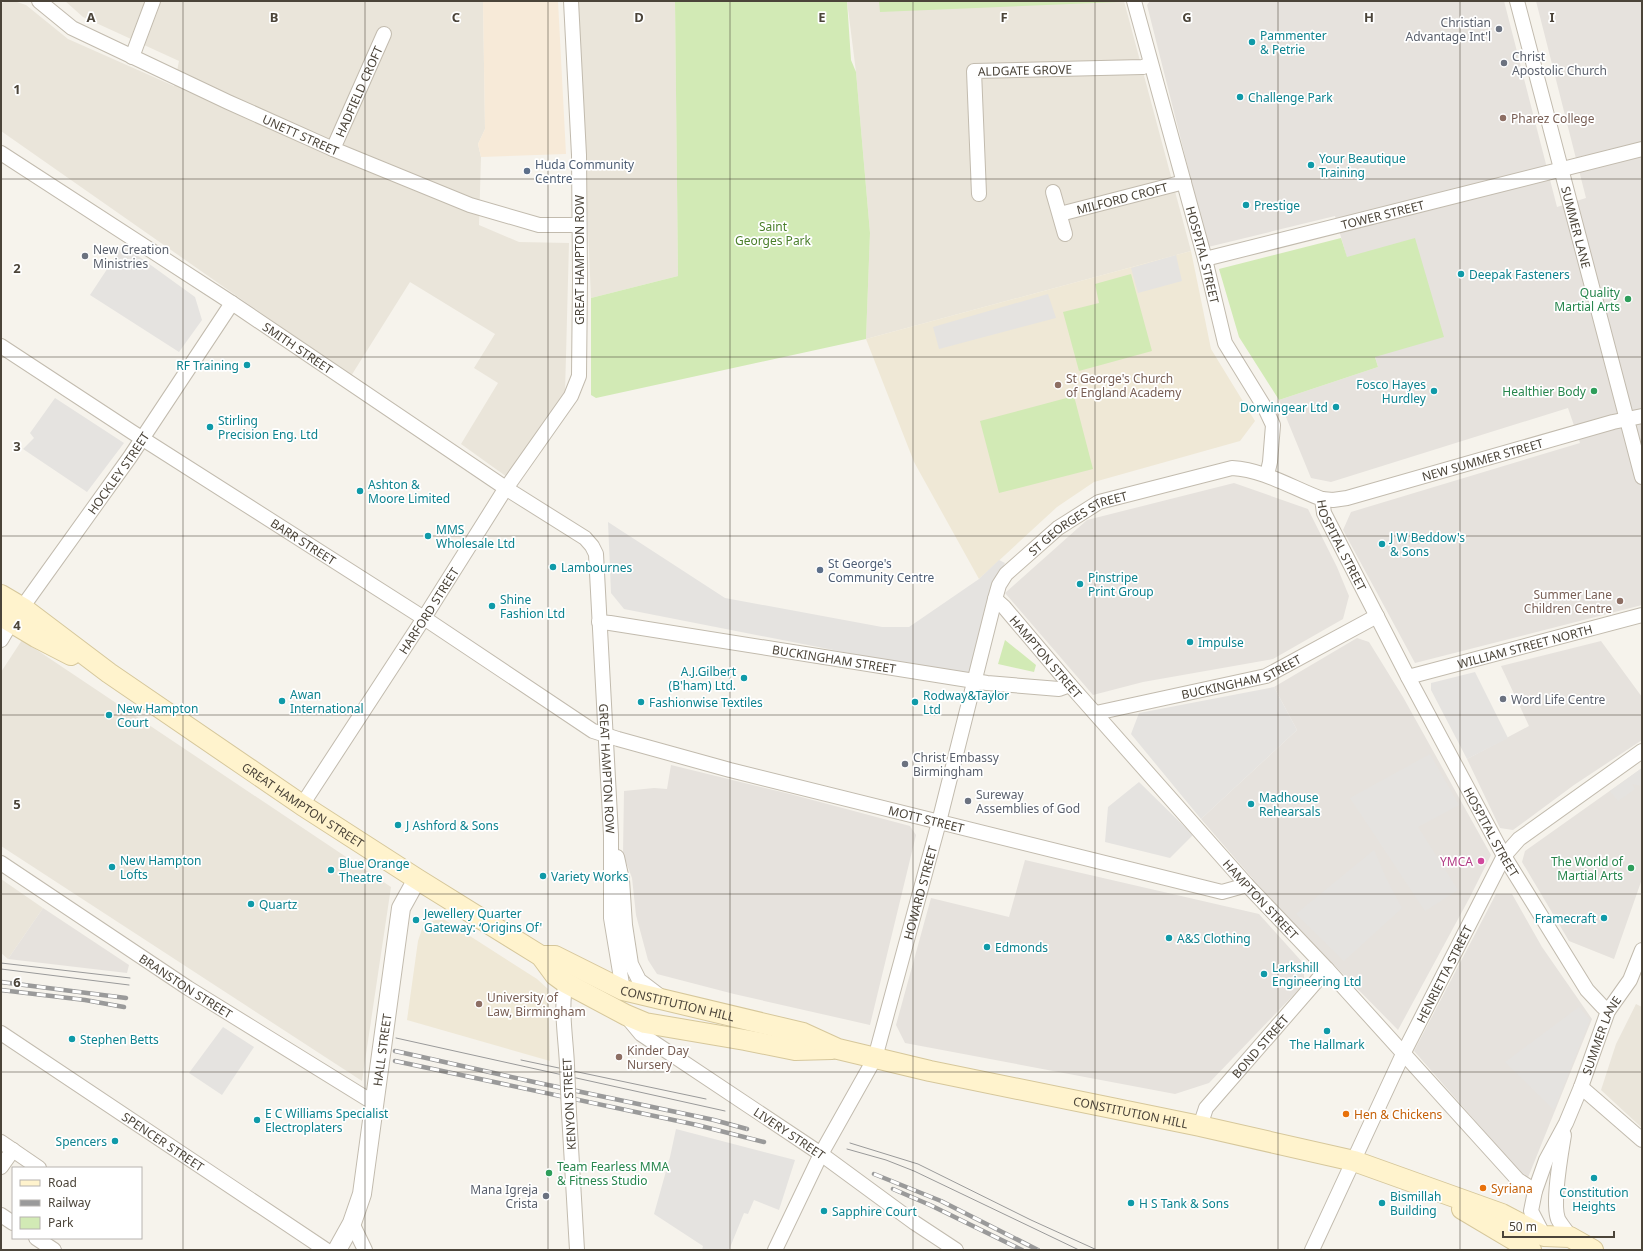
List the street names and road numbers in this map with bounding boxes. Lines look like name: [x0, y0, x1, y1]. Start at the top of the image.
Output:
street label: HADFIELD CROFT: [331, 43, 386, 140]
street label: ALDGATE GROVE: [978, 60, 1072, 79]
street label: UNETT STREET: [260, 110, 342, 159]
street label: MILFORD CROFT: [1075, 178, 1170, 218]
street label: SUMMER LANE: [1558, 184, 1595, 270]
street label: GREAT HAMPTON ROW: [571, 195, 588, 325]
street label: TOWER STREET: [1339, 196, 1426, 233]
street label: HOSPITAL STREET: [1182, 204, 1224, 305]
street label: SMITH STREET: [260, 318, 337, 378]
street label: HOCKLEY STREET: [83, 428, 153, 518]
street label: NEW SUMMER STREET: [1420, 434, 1545, 485]
street label: ST GEORGES STREET: [1024, 487, 1129, 559]
street label: HOSPITAL STREET: [1314, 498, 1371, 594]
street label: BARR STREET: [267, 514, 340, 569]
street label: HARFORD STREET: [394, 564, 463, 657]
street label: HAMPTON STREET: [1006, 612, 1086, 702]
street label: WILLIAM STREET NORTH: [1456, 620, 1594, 672]
street label: BUCKINGHAM STREET: [771, 640, 897, 677]
street label: BUCKINGHAM STREET: [1180, 650, 1304, 703]
street label: GREAT HAMPTON ROW: [595, 703, 619, 834]
street label: GREAT HAMPTON STREET: [239, 758, 368, 851]
street label: HOSPITAL STREET: [1460, 784, 1523, 880]
street label: MOTT STREET: [887, 801, 966, 836]
street label: HOWARD STREET: [899, 843, 941, 941]
street label: HAMPTON STREET: [1219, 855, 1303, 943]
street label: HENRIETTA STREET: [1412, 922, 1476, 1026]
street label: BRANSTON STREET: [136, 949, 236, 1022]
street label: CONSTITUTION HILL: [619, 981, 736, 1025]
street label: SUMMER LANE: [1577, 992, 1625, 1077]
street label: BOND STREET: [1228, 1011, 1292, 1082]
street label: HALL STREET: [368, 1012, 395, 1087]
street label: KENYON STREET: [558, 1057, 580, 1150]
street label: CONSTITUTION HILL: [1072, 1092, 1190, 1132]
street label: LIVERY STREET: [751, 1103, 829, 1163]
street label: SPENCER STREET: [119, 1108, 208, 1175]

